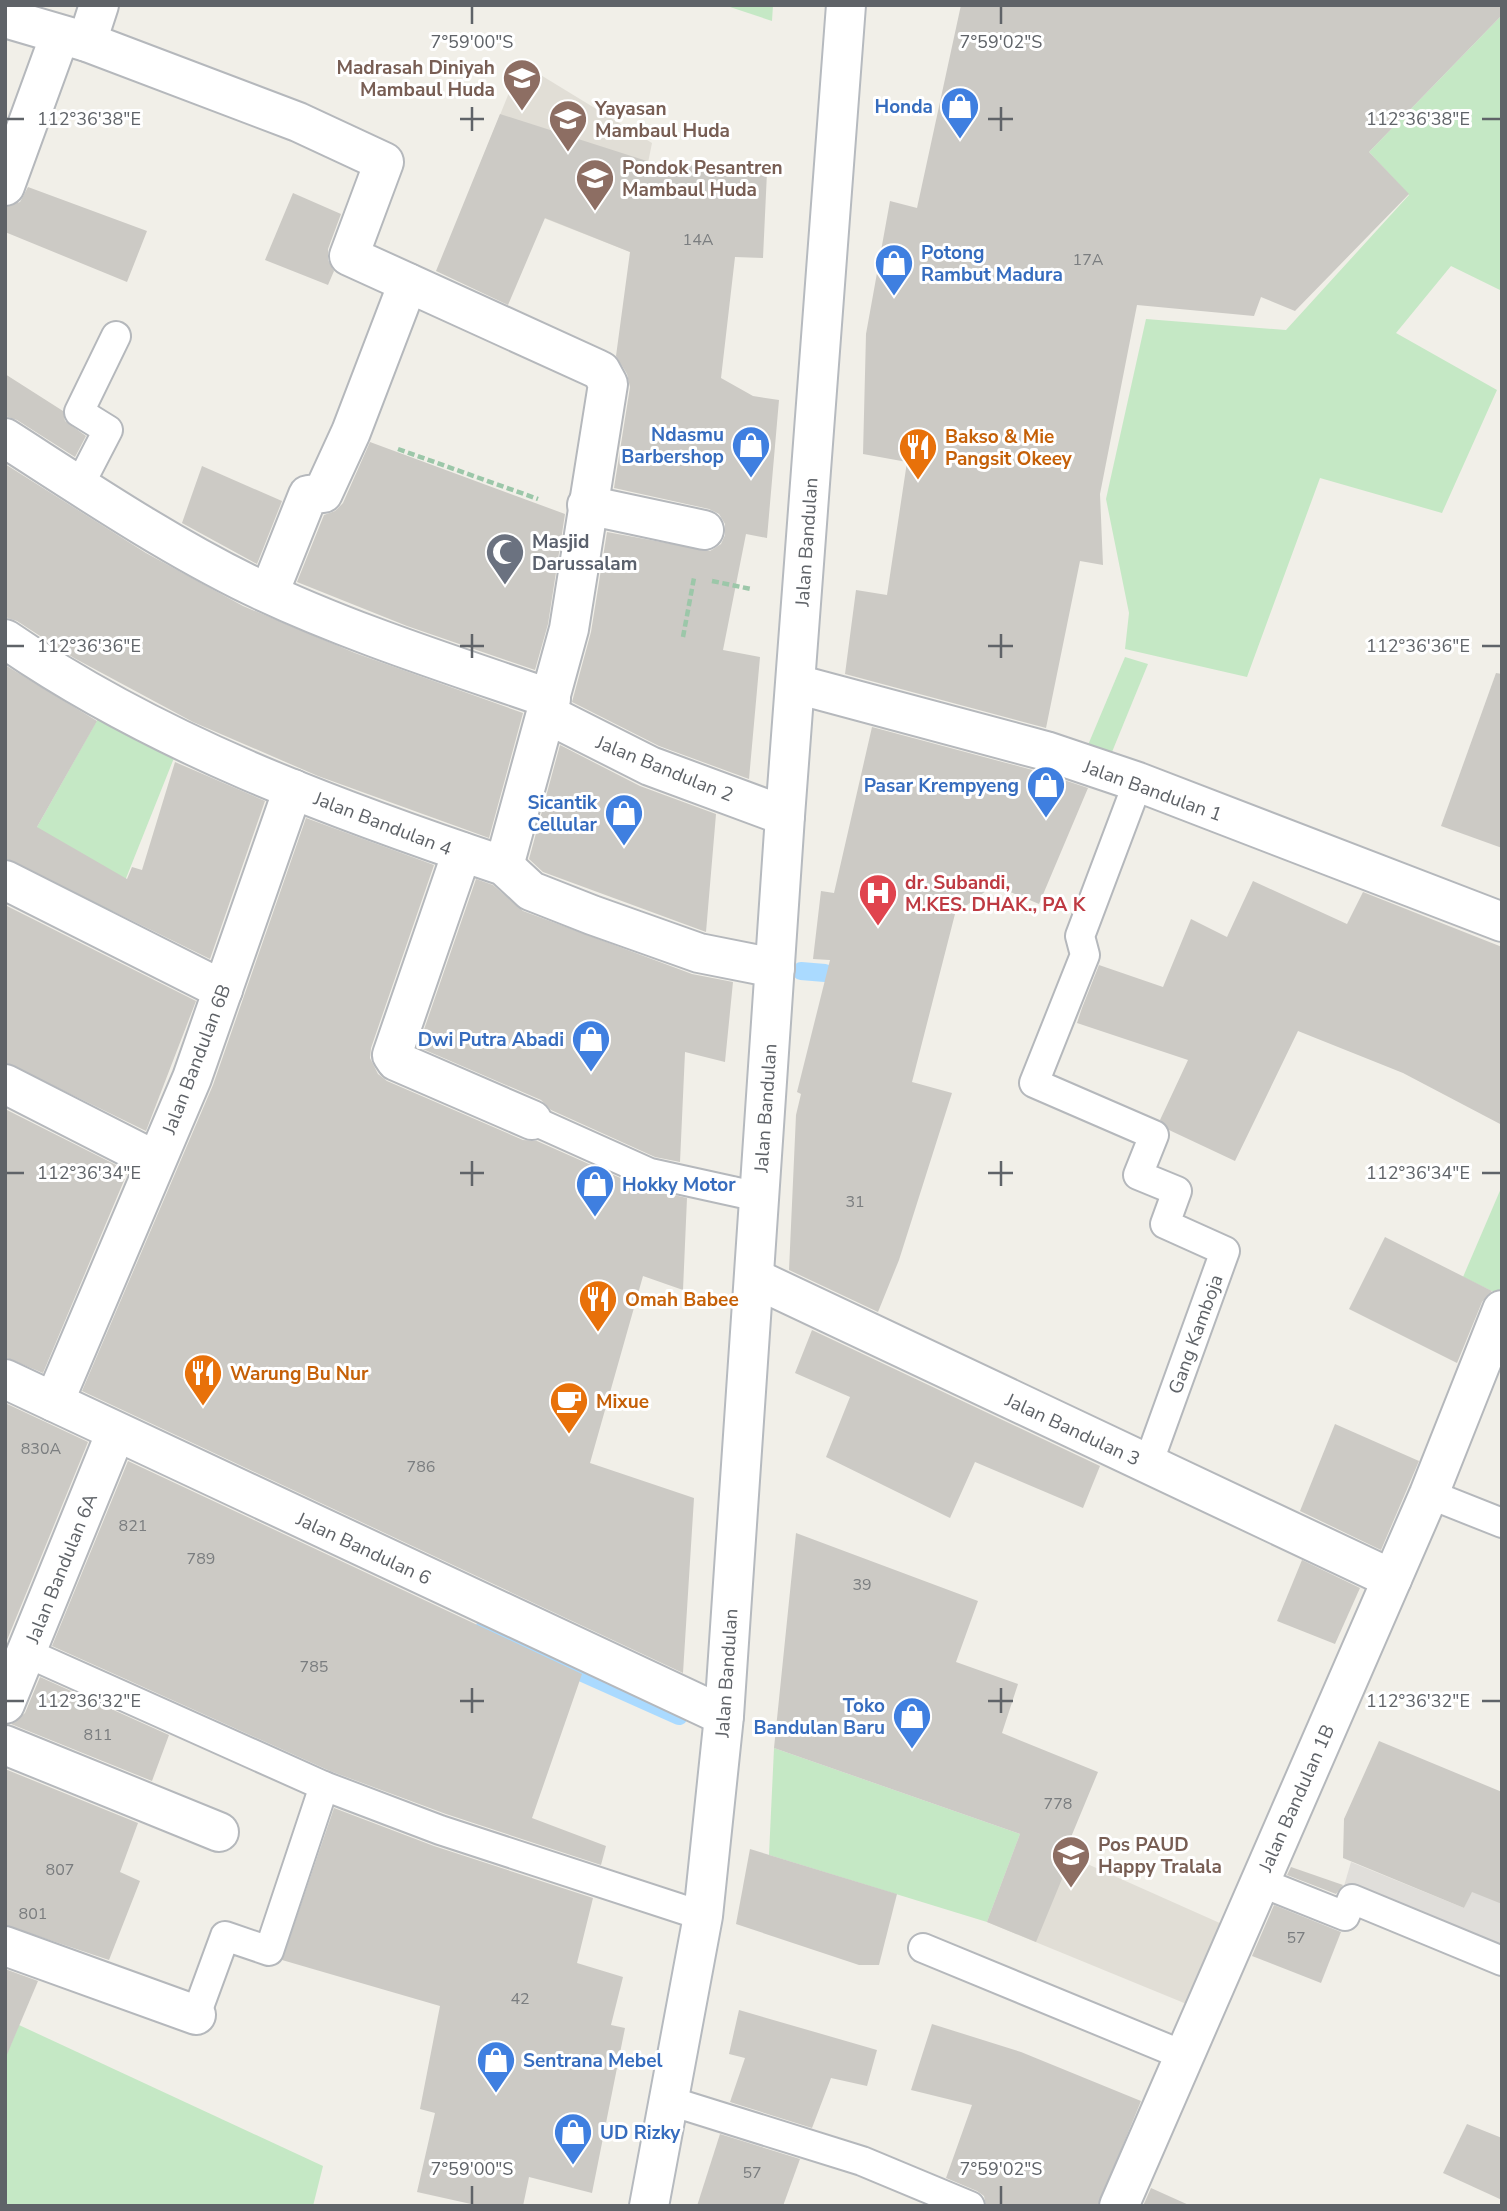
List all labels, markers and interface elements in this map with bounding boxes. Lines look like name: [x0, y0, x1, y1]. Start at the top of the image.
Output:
text: 7°59'00"S: [431, 30, 513, 54]
text: 7°59'02"S: [960, 30, 1042, 54]
place label: Madrasah Diniyah Mambaul Huda: [336, 55, 495, 103]
school or university icon: Madrasah Diniyah Mambaul Huda: [501, 57, 543, 112]
shop icon: Honda: [939, 85, 981, 140]
place label: Honda: [874, 94, 933, 120]
place label: Yayasan Mambaul Huda: [594, 96, 730, 144]
school or university icon: Yayasan Mambaul Huda: [547, 98, 589, 153]
text: 112°36'38"E: [37, 107, 141, 131]
text: 112°36'38"E: [1366, 107, 1470, 131]
place label: Pondok Pesantren Mambaul Huda: [622, 155, 783, 203]
school or university icon: Pondok Pesantren Mambaul Huda: [574, 157, 616, 212]
house number: 14A: [683, 229, 714, 251]
place label: Potong Rambut Madura: [921, 240, 1063, 288]
shop icon: Potong Rambut Madura: [873, 242, 915, 297]
house number: 17A: [1073, 249, 1104, 271]
place label: Ndasmu Barbershop: [621, 422, 724, 470]
shop icon: Ndasmu Barbershop: [730, 424, 772, 479]
place label: Bakso & Mie Pangsit Okeey: [945, 424, 1073, 472]
restaurant icon: Bakso & Mie Pangsit Okeey: [897, 426, 939, 481]
street label: Jalan Bandulan: [789, 477, 824, 609]
place label: Masjid Darussalam: [532, 529, 637, 577]
mosque icon: Masjid Darussalam: [484, 531, 526, 586]
text: 112°36'36"E: [37, 634, 141, 658]
text: 112°36'36"E: [1366, 634, 1470, 658]
street label: Jalan Bandulan 2: [591, 729, 737, 808]
street label: Jalan Bandulan 1: [1079, 753, 1226, 828]
shop icon: Pasar Krempyeng: [1025, 764, 1067, 819]
place label: Pasar Krempyeng: [864, 773, 1019, 799]
street label: Jalan Bandulan 4: [309, 785, 455, 862]
place label: Sicantik Cellular: [527, 790, 598, 838]
shop icon: Sicantik Cellular: [603, 792, 645, 847]
place label: dr. Subandi, M.KES. DHAK., PA K: [905, 870, 1087, 918]
hospital icon: dr. Subandi, M.KES. DHAK., PA K: [857, 872, 899, 927]
street label: Jalan Bandulan 6B: [156, 981, 237, 1139]
shop icon: Dwi Putra Abadi: [570, 1018, 612, 1073]
place label: Dwi Putra Abadi: [418, 1027, 564, 1053]
street label: Jalan Bandulan: [748, 1043, 783, 1175]
text: 112°36'34"E: [37, 1161, 141, 1185]
text: 112°36'34"E: [1366, 1161, 1470, 1185]
shop icon: Hokky Motor: [574, 1163, 616, 1218]
place label: Hokky Motor: [622, 1172, 736, 1198]
house number: 31: [845, 1191, 865, 1213]
street label: Gang Kamboja: [1162, 1271, 1230, 1398]
restaurant icon: Omah Babee: [577, 1278, 619, 1333]
place label: Omah Babee: [625, 1287, 739, 1313]
restaurant icon: Warung Bu Nur: [182, 1352, 224, 1407]
place label: Warung Bu Nur: [230, 1361, 369, 1387]
cafe icon: Mixue: [548, 1380, 590, 1435]
street label: Jalan Bandulan 3: [1000, 1387, 1144, 1472]
place label: Mixue: [596, 1389, 649, 1415]
house number: 830A: [21, 1438, 62, 1460]
house number: 786: [407, 1456, 435, 1478]
street label: Jalan Bandulan 6A: [20, 1489, 104, 1648]
street label: Jalan Bandulan 6: [291, 1506, 435, 1591]
house number: 821: [119, 1515, 147, 1537]
house number: 789: [187, 1548, 215, 1570]
house number: 39: [852, 1574, 872, 1596]
street label: Jalan Bandulan: [709, 1608, 744, 1740]
house number: 785: [300, 1656, 328, 1678]
text: 112°36'32"E: [37, 1689, 141, 1713]
text: 112°36'32"E: [1366, 1689, 1470, 1713]
place label: Toko Bandulan Baru: [753, 1693, 885, 1741]
shop icon: Toko Bandulan Baru: [891, 1695, 933, 1750]
street label: Jalan Bandulan 1B: [1252, 1721, 1341, 1877]
house number: 811: [84, 1724, 112, 1746]
house number: 778: [1044, 1793, 1072, 1815]
place label: Pos PAUD Happy Tralala: [1098, 1832, 1222, 1880]
school or university icon: Pos PAUD Happy Tralala: [1050, 1834, 1092, 1889]
house number: 807: [46, 1859, 74, 1881]
house number: 801: [19, 1903, 47, 1925]
house number: 57: [1286, 1927, 1306, 1949]
house number: 42: [510, 1988, 530, 2010]
shop icon: Sentrana Mebel: [475, 2039, 517, 2094]
place label: Sentrana Mebel: [523, 2048, 663, 2074]
shop icon: UD Rizky: [552, 2111, 594, 2166]
place label: UD Rizky: [600, 2120, 681, 2146]
text: 7°59'00"S: [431, 2157, 513, 2181]
text: 7°59'02"S: [960, 2157, 1042, 2181]
house number: 57: [742, 2162, 762, 2184]

